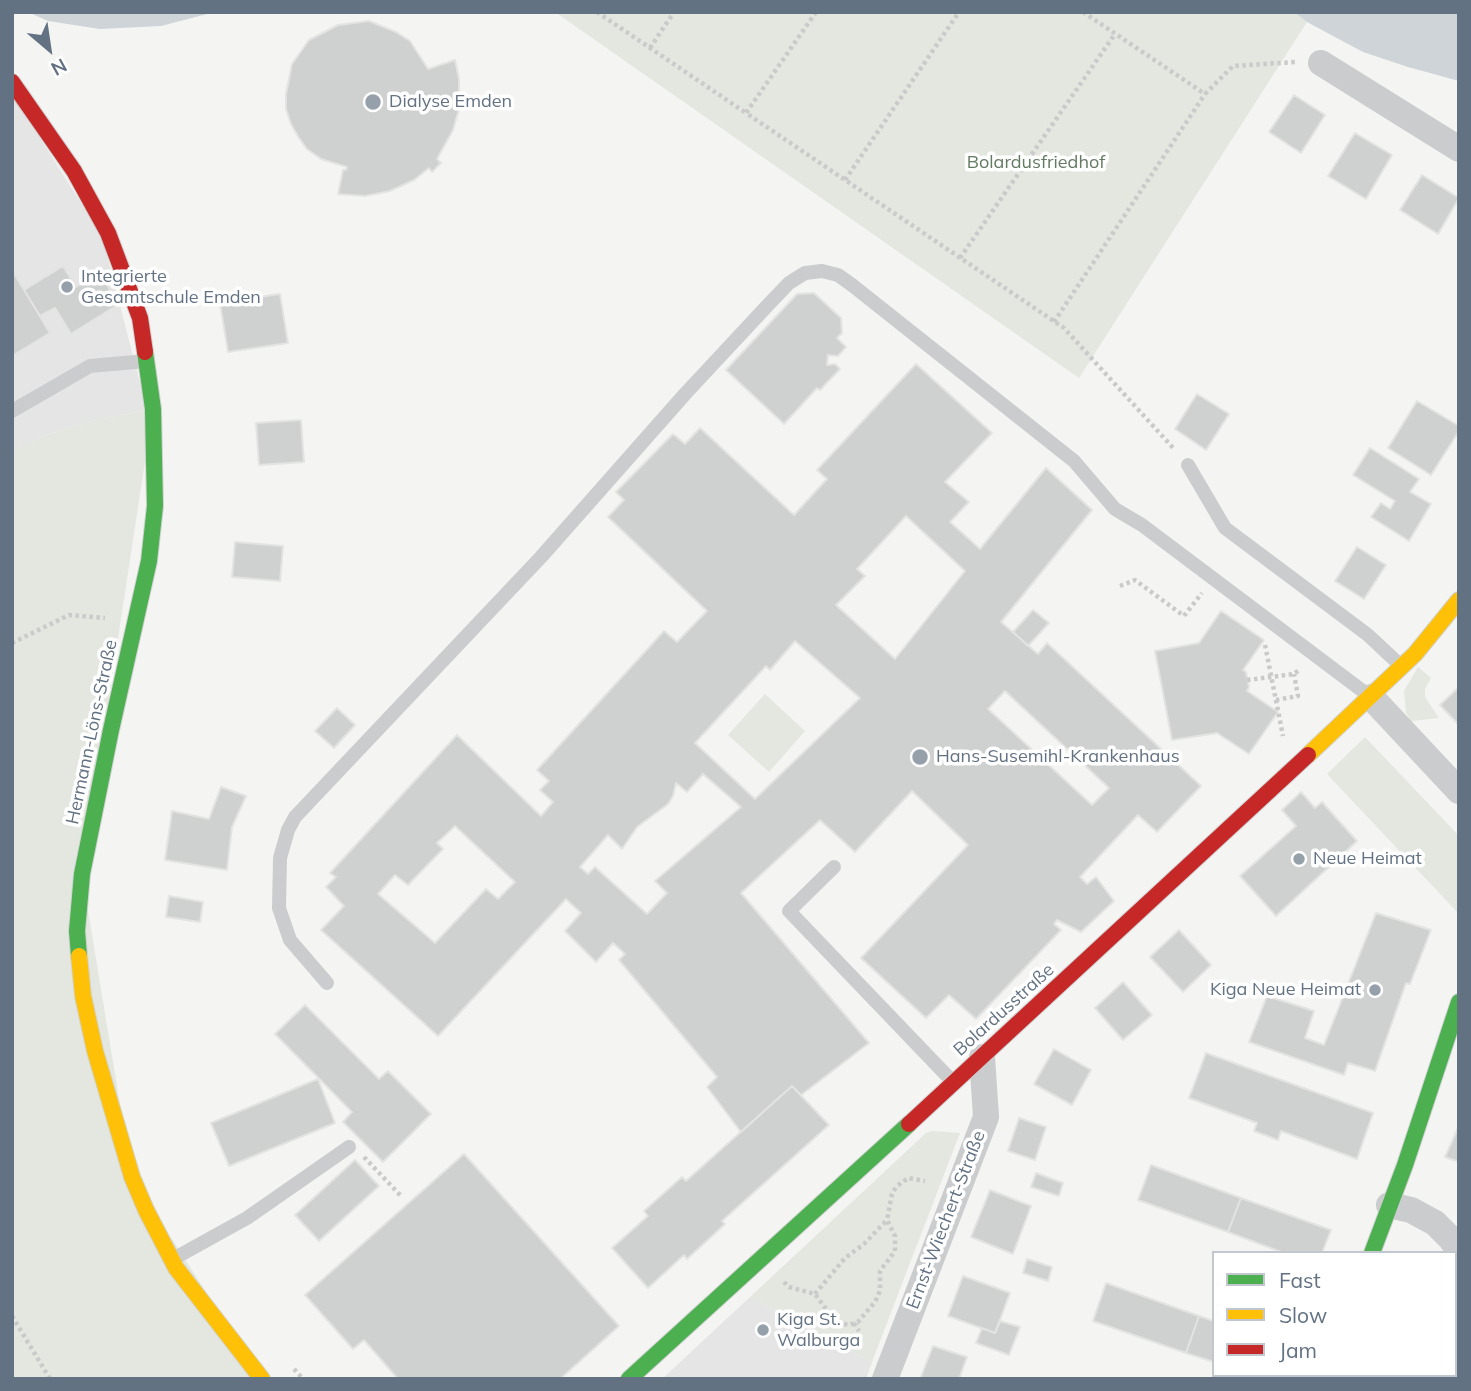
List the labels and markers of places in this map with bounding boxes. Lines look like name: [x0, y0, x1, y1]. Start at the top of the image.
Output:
place label: Dialyse Emden: [389, 91, 512, 113]
marker: Dialyse Emden: [363, 92, 383, 112]
place label: Integrierte Gesamtschule Emden: [81, 266, 261, 308]
marker: Integrierte Gesamtschule Emden: [59, 279, 75, 295]
place label: Hans-Susemihl-Krankenhaus: [936, 746, 1180, 768]
marker: Hans-Susemihl-Krankenhaus: [910, 747, 930, 767]
place label: Neue Heimat: [1313, 848, 1422, 870]
marker: Neue Heimat: [1291, 851, 1307, 867]
place label: Kiga Neue Heimat: [1210, 979, 1361, 1001]
marker: Kiga Neue Heimat: [1367, 982, 1383, 998]
place label: Kiga St. Walburga: [777, 1309, 860, 1352]
marker: Kiga St. Walburga: [755, 1322, 771, 1338]

